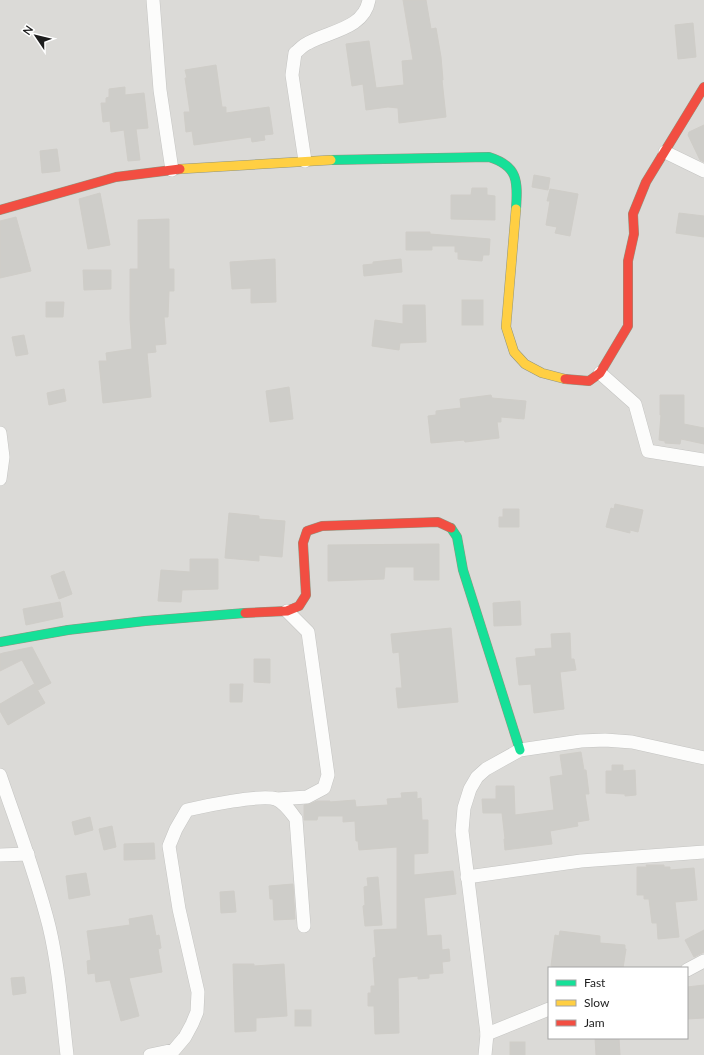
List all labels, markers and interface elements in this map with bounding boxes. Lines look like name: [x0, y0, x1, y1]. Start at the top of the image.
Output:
north arrow: [16, 16, 56, 56]
text: N: [20, 23, 35, 37]
legend: [548, 967, 688, 1039]
text: Fast: [584, 975, 606, 990]
text: Slow: [584, 995, 610, 1010]
text: Jam: [584, 1015, 605, 1030]

